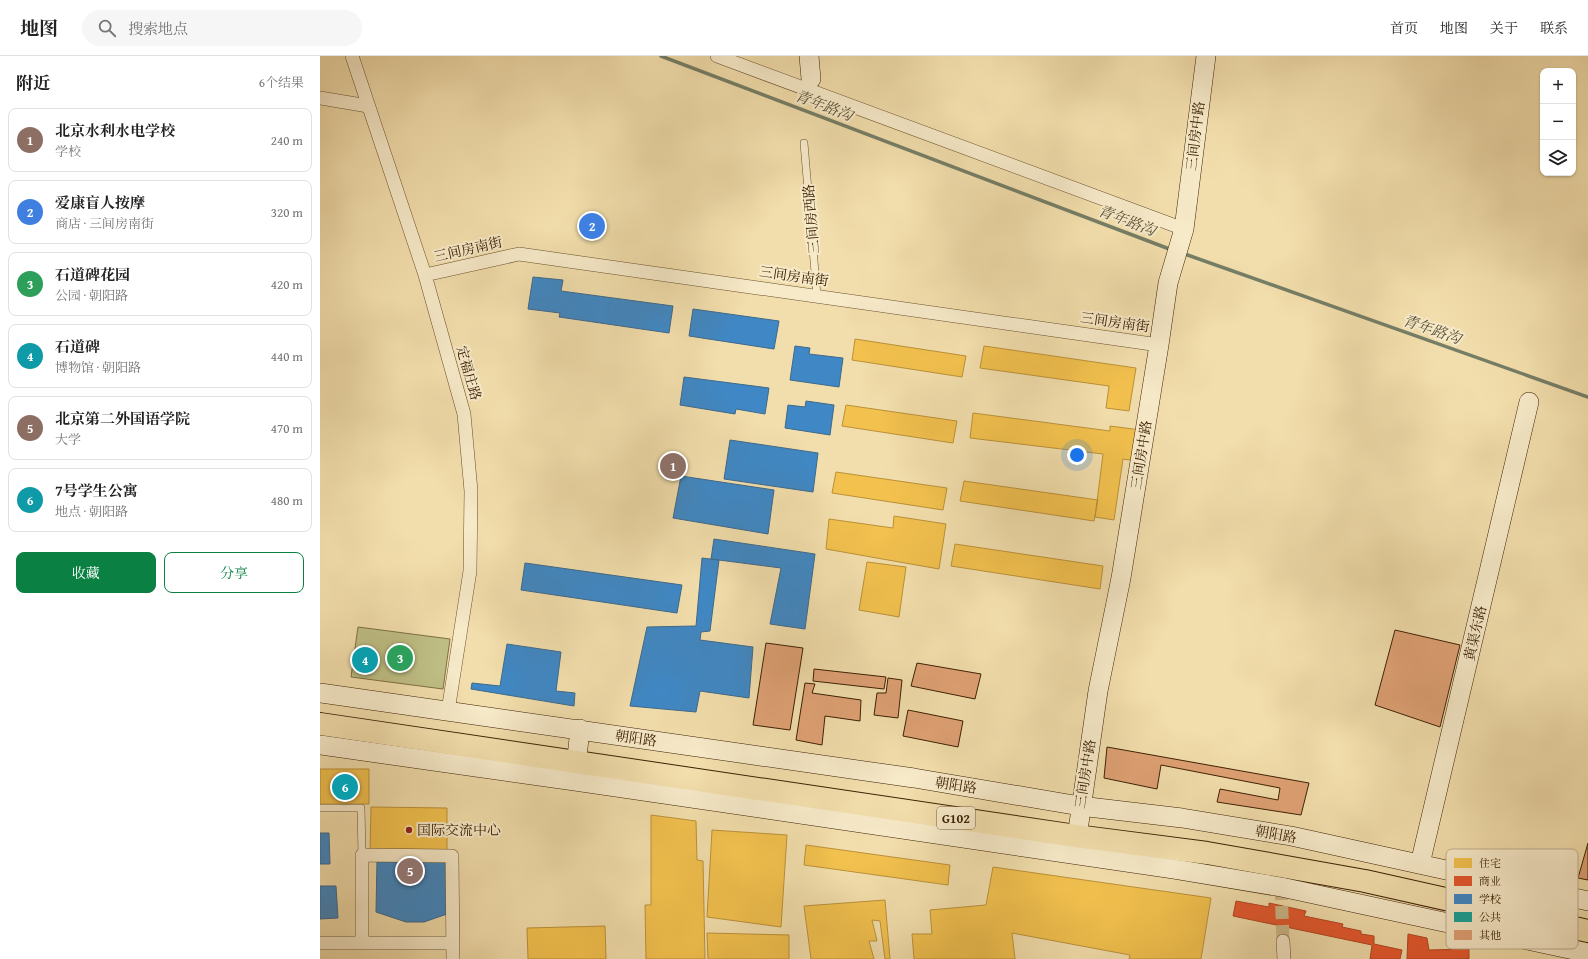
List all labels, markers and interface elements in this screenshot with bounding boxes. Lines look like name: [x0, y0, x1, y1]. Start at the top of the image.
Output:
search box: [82, 10, 362, 46]
text: 地图: [20, 14, 58, 42]
icon: search: [96, 17, 118, 39]
text: 搜索地点: [128, 18, 188, 39]
text: 首页: [1390, 18, 1418, 38]
text: 地图: [1440, 18, 1468, 38]
text: 关于: [1490, 18, 1518, 38]
text: 联系: [1540, 18, 1568, 38]
map controls: [1540, 68, 1576, 176]
button: +: [1540, 68, 1576, 104]
text: 附近: [16, 70, 50, 95]
text: 6个结果: [259, 73, 304, 92]
water label: 青年路沟: [792, 84, 858, 126]
street label: 三间房中路: [1181, 100, 1209, 172]
button: −: [1540, 104, 1576, 140]
text: 北京水利水电学校: [55, 120, 175, 141]
text: 1: [27, 131, 33, 150]
text: 240 m: [271, 131, 303, 150]
button: layers: [1540, 140, 1576, 176]
text: 学校: [55, 142, 81, 161]
street label: 三间房西路: [798, 183, 824, 255]
text: 爱康盲人按摩: [55, 192, 145, 213]
water label: 青年路沟: [1095, 199, 1161, 241]
text: 2: [27, 203, 33, 222]
text: 320 m: [271, 203, 303, 222]
pin: 2: [579, 211, 605, 241]
text: 商店 · 三间房南街: [55, 214, 154, 233]
street label: 三间房南街: [432, 231, 504, 267]
street label: 三间房南街: [758, 261, 830, 291]
text: 石道碑花园: [55, 264, 130, 285]
text: 3: [27, 275, 33, 294]
text: 420 m: [271, 275, 303, 294]
text: 公园 · 朝阳路: [55, 286, 128, 305]
street label: 三间房南街: [1079, 307, 1151, 337]
water label: 青年路沟: [1400, 309, 1466, 349]
text: 石道碑: [55, 336, 100, 357]
street label: 定福庄路: [452, 343, 486, 403]
text: 4: [27, 347, 33, 366]
text: 440 m: [271, 347, 303, 366]
text: 博物馆 · 朝阳路: [55, 358, 141, 377]
text: 北京第二外国语学院: [55, 408, 190, 429]
text: 5: [27, 419, 33, 438]
text: 470 m: [271, 419, 303, 438]
street label: 三间房中路: [1126, 419, 1156, 491]
text: 大学: [55, 430, 81, 449]
your location: [1067, 445, 1087, 465]
pin: 1: [660, 451, 686, 481]
text: 7号学生公寓: [55, 480, 138, 501]
text: 6: [27, 491, 33, 510]
text: 480 m: [271, 491, 303, 510]
text: 地点 · 朝阳路: [55, 502, 128, 521]
button: 收藏: [16, 552, 156, 593]
button: 分享: [164, 552, 304, 593]
street label: 黄渠东路: [1459, 603, 1491, 663]
pin: 3: [387, 643, 413, 673]
pin: 4: [352, 645, 378, 675]
street label: 朝阳路: [614, 725, 658, 751]
street label: 三间房中路: [1070, 738, 1100, 810]
pin: 6: [332, 772, 358, 802]
street label: 朝阳路: [934, 772, 978, 798]
road number: G102: [937, 807, 975, 829]
place label: 国际交流中心: [417, 820, 501, 840]
street label: 朝阳路: [1254, 821, 1298, 847]
marker: 国际交流中心: [404, 825, 414, 835]
legend: [1446, 849, 1578, 949]
text: 住宅: [1479, 855, 1501, 871]
pin: 5: [397, 856, 423, 886]
text: 商业: [1479, 873, 1501, 889]
text: 学校: [1479, 891, 1501, 907]
text: 公共: [1479, 909, 1501, 925]
text: 其他: [1479, 927, 1501, 943]

